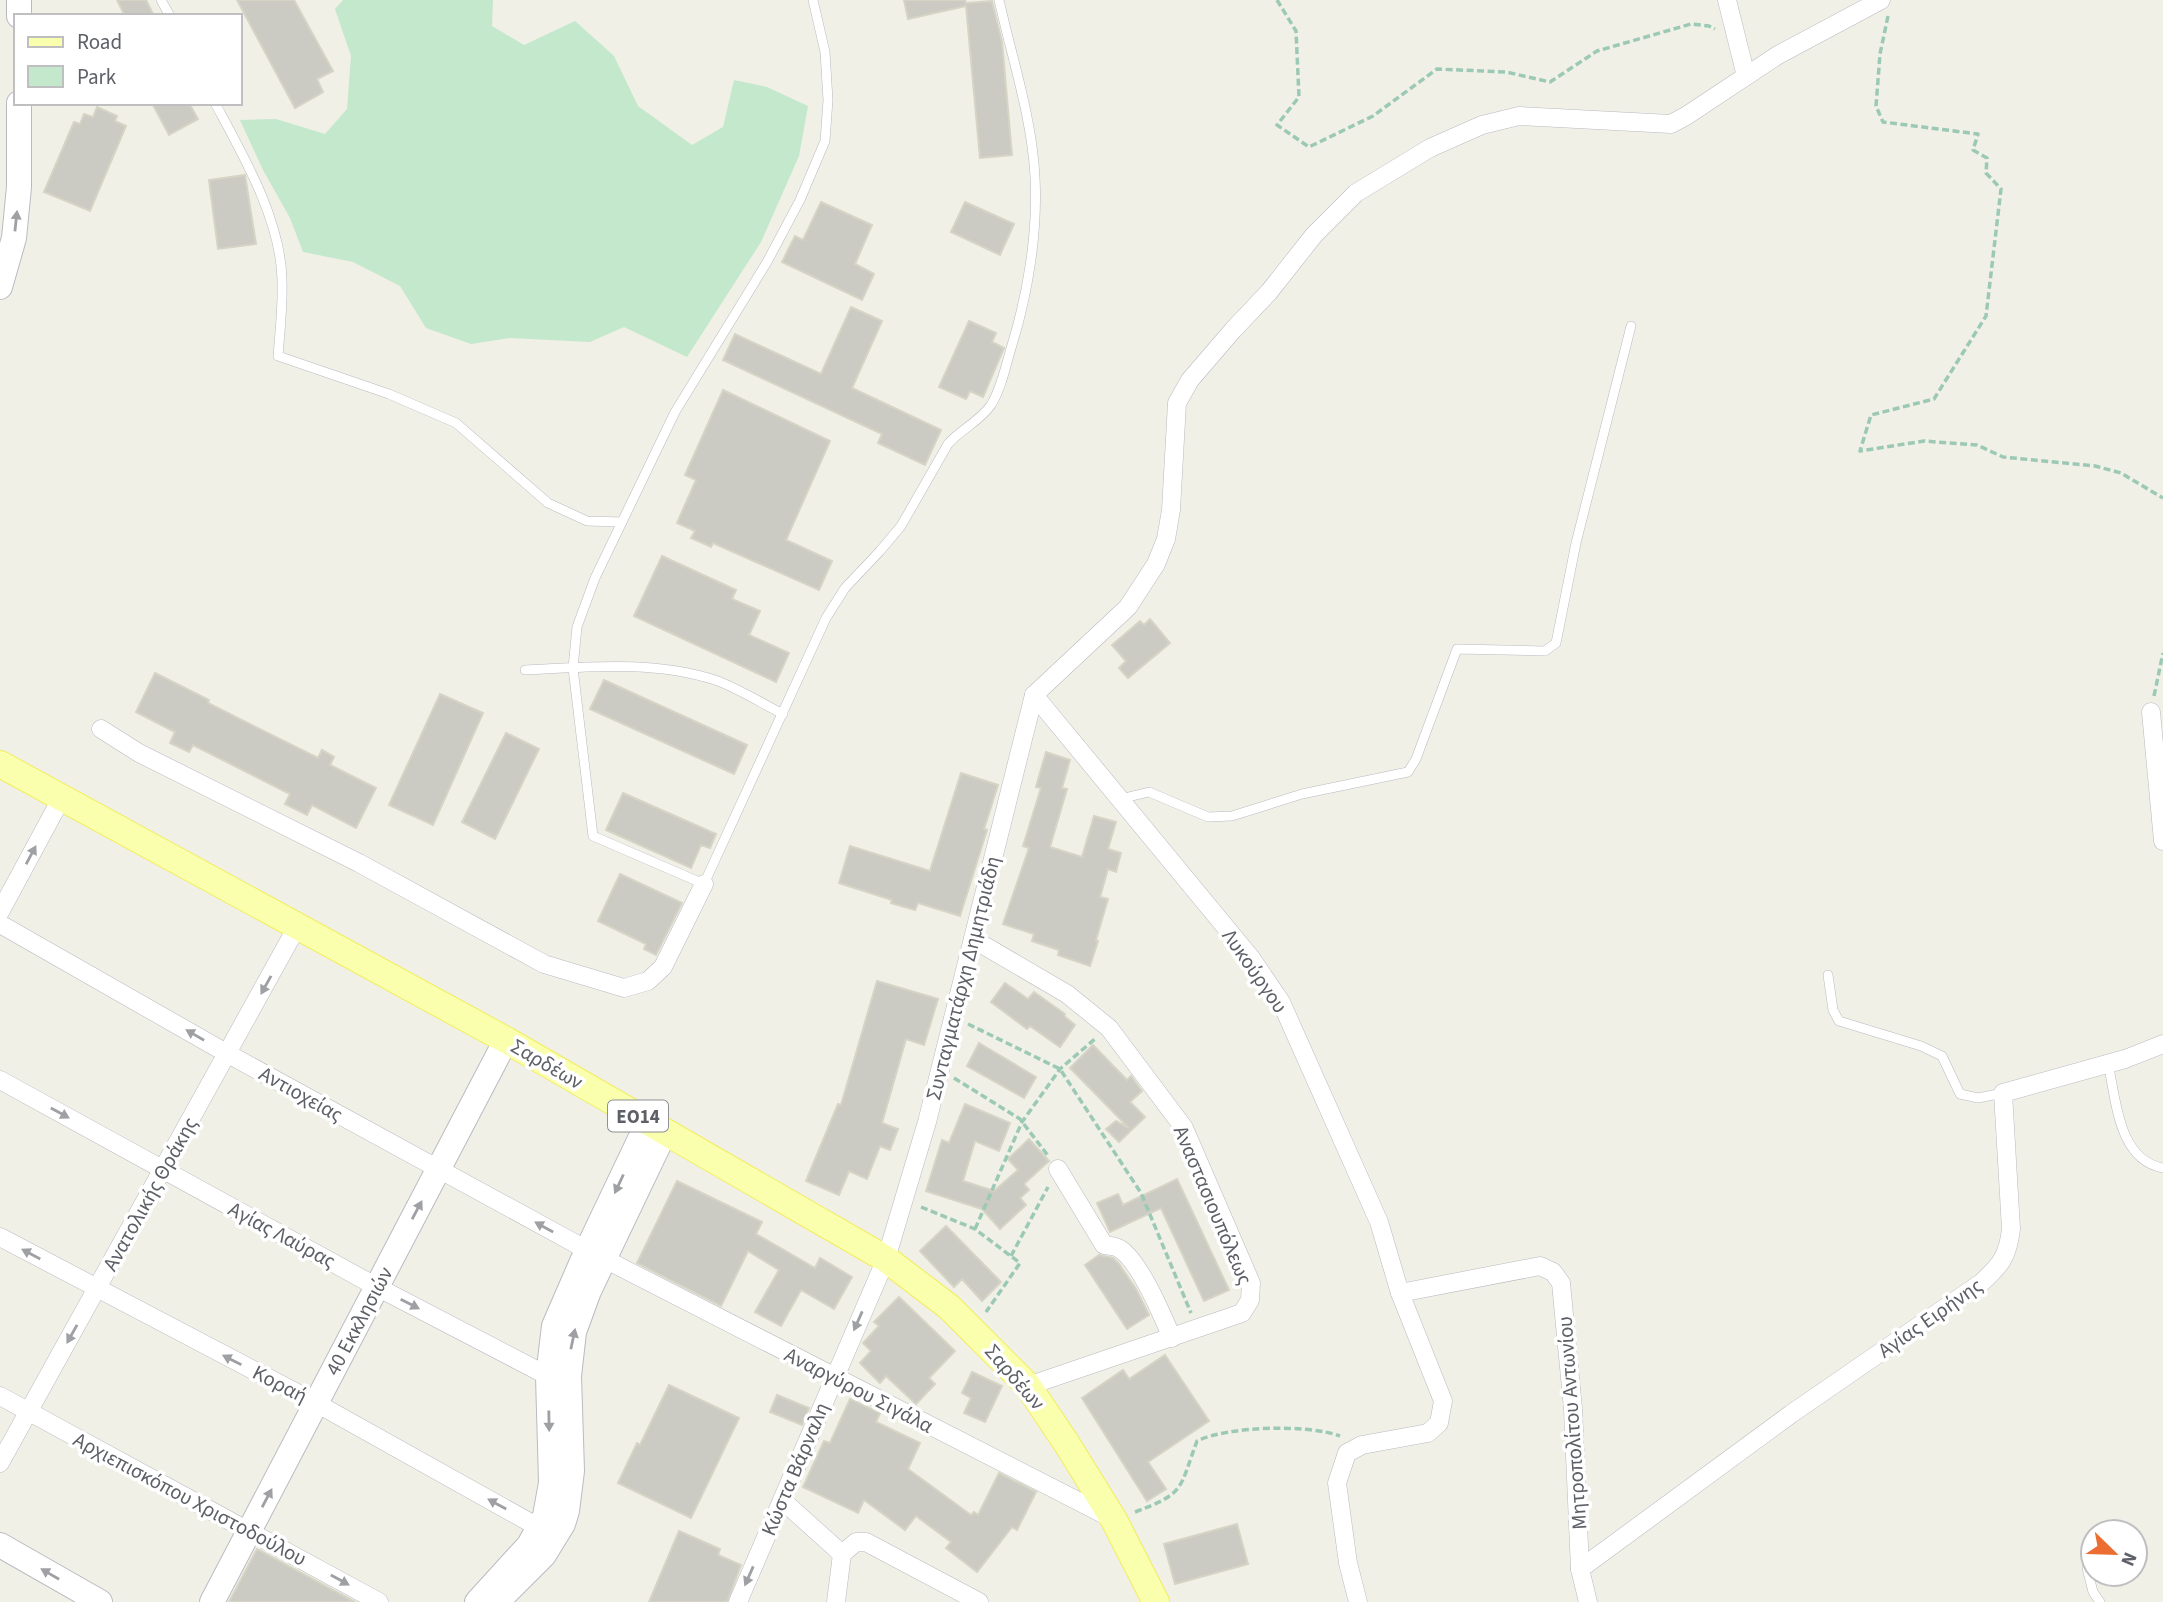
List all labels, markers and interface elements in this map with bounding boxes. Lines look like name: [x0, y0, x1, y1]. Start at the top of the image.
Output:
legend: [14, 14, 242, 105]
text: Road: [77, 27, 122, 57]
text: Park: [77, 62, 117, 92]
one-way arrow: [11, 210, 22, 232]
one-way arrow: [24, 845, 36, 865]
street label: Συνταγματάρχη Δημητριάδη: [918, 853, 1008, 1103]
street label: Λυκούργου: [1215, 923, 1295, 1019]
one-way arrow: [260, 975, 272, 995]
one-way arrow: [185, 1029, 204, 1041]
street label: Σαρδέων: [505, 1031, 589, 1097]
street label: Αντιοχείας: [254, 1059, 348, 1129]
road number: ΕΟ14: [608, 1100, 668, 1132]
one-way arrow: [50, 1107, 69, 1119]
street label: Ανατολικής Θράκης: [95, 1112, 205, 1276]
street label: Αναστασιουπόλεως: [1166, 1121, 1260, 1289]
one-way arrow: [613, 1174, 624, 1194]
street label: Αγίας Λαύρας: [223, 1194, 341, 1276]
one-way arrow: [411, 1199, 423, 1219]
one-way arrow: [535, 1221, 554, 1233]
one-way arrow: [21, 1248, 41, 1260]
street label: 40 Εκκλησιών: [318, 1261, 400, 1381]
street label: Αγίας Ειρήνης: [1872, 1271, 1988, 1365]
one-way arrow: [400, 1298, 420, 1310]
one-way arrow: [852, 1311, 863, 1332]
street label: Μητροπολίτου Αντωνίου: [1550, 1315, 1594, 1531]
one-way arrow: [66, 1324, 78, 1343]
one-way arrow: [568, 1328, 579, 1350]
street label: Σαρδέων: [978, 1337, 1052, 1417]
street label: Αναργύρου Σιγάλα: [779, 1340, 939, 1441]
one-way arrow: [222, 1354, 242, 1366]
street label: Κοραή: [247, 1357, 313, 1411]
street label: Κώστα Βάρναλη: [753, 1398, 837, 1540]
one-way arrow: [544, 1411, 555, 1433]
street label: Αρχιεπισκόπου Χριστοδούλου: [68, 1425, 312, 1573]
one-way arrow: [261, 1488, 272, 1508]
one-way arrow: [487, 1498, 506, 1510]
north arrow: [2079, 1518, 2149, 1588]
text: N: [2113, 1548, 2143, 1570]
one-way arrow: [744, 1565, 755, 1586]
one-way arrow: [40, 1568, 60, 1580]
one-way arrow: [330, 1575, 350, 1586]

